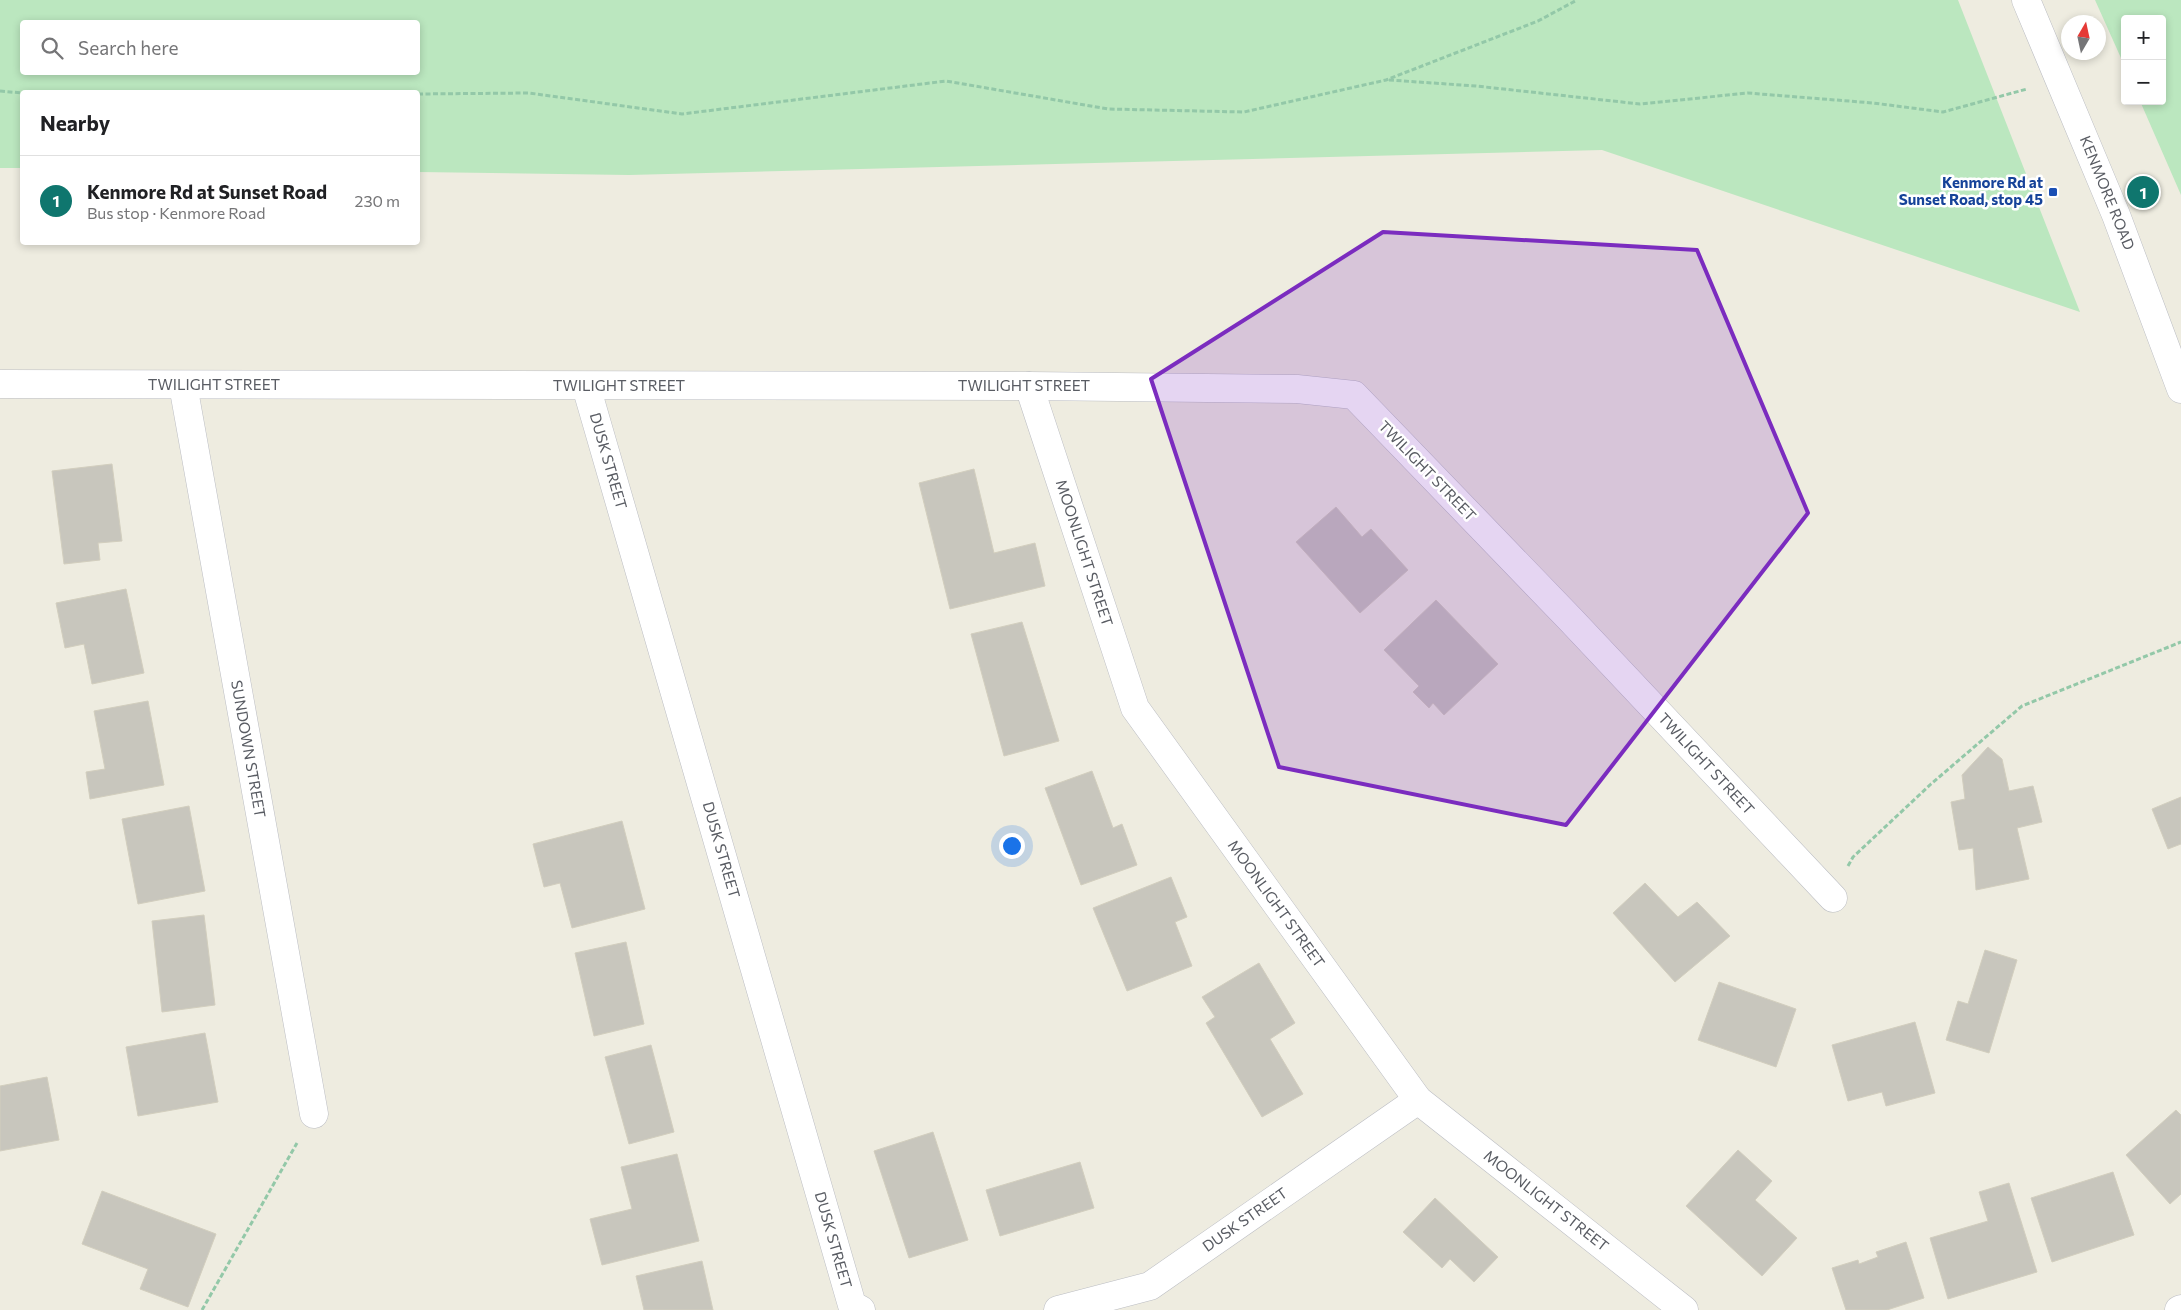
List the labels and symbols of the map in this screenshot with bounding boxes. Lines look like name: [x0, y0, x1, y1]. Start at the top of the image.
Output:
north arrow: [2061, 15, 2106, 60]
street label: KENMORE ROAD: [2077, 133, 2139, 252]
place label: Kenmore Rd at Sunset Road, stop 45: [1899, 173, 2043, 208]
pin: 1: [2127, 173, 2159, 211]
marker: Kenmore Rd at Sunset Road, stop 45: [2047, 186, 2059, 198]
street label: TWILIGHT STREET: [148, 375, 281, 393]
street label: TWILIGHT STREET: [553, 376, 686, 394]
street label: TWILIGHT STREET: [958, 376, 1091, 394]
street label: DUSK STREET: [587, 410, 631, 511]
street label: TWILIGHT STREET: [1375, 416, 1480, 524]
street label: MOONLIGHT STREET: [1053, 477, 1117, 629]
street label: SUNDOWN STREET: [228, 679, 270, 819]
street label: TWILIGHT STREET: [1655, 709, 1759, 818]
street label: DUSK STREET: [700, 799, 744, 900]
your location: [999, 833, 1025, 859]
street label: MOONLIGHT STREET: [1225, 836, 1329, 971]
street label: MOONLIGHT STREET: [1481, 1146, 1613, 1255]
street label: DUSK STREET: [1199, 1183, 1291, 1255]
street label: DUSK STREET: [812, 1189, 856, 1290]

